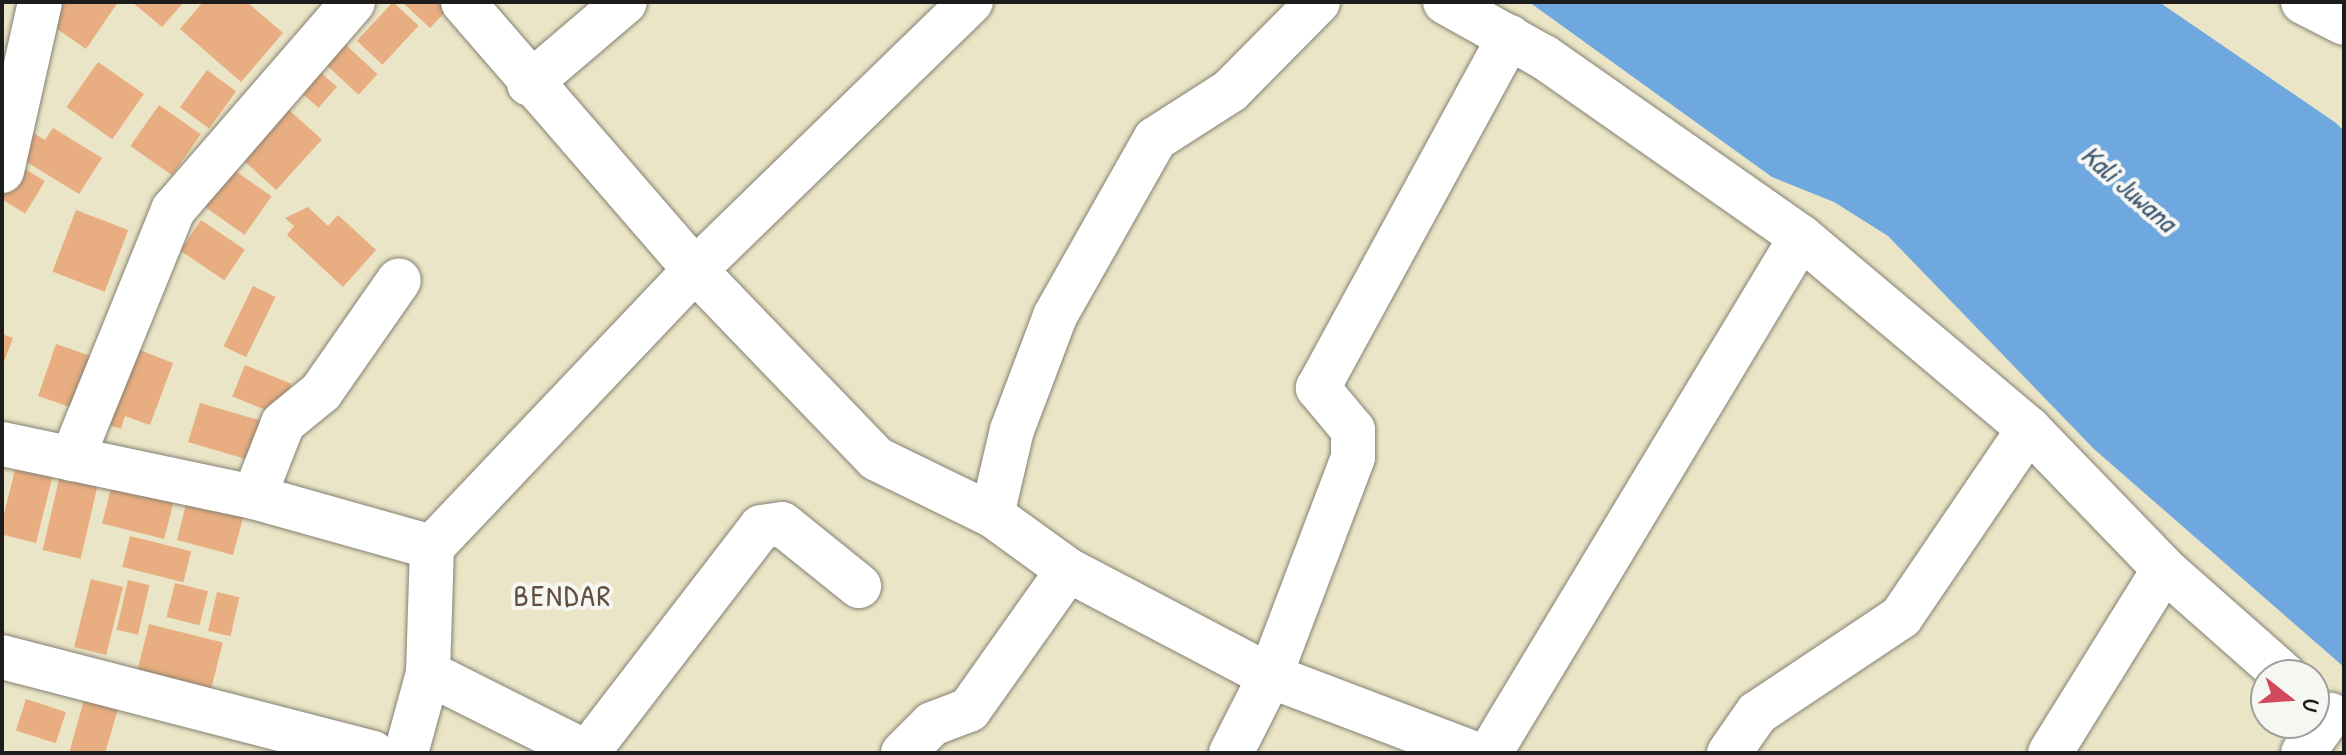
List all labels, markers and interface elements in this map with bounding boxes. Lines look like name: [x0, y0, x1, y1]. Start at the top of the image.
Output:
water label: Kali Juwana: [2075, 138, 2183, 238]
district label: BENDAR: [514, 577, 612, 613]
north arrow: [2250, 659, 2330, 739]
text: U: [2295, 695, 2327, 716]

